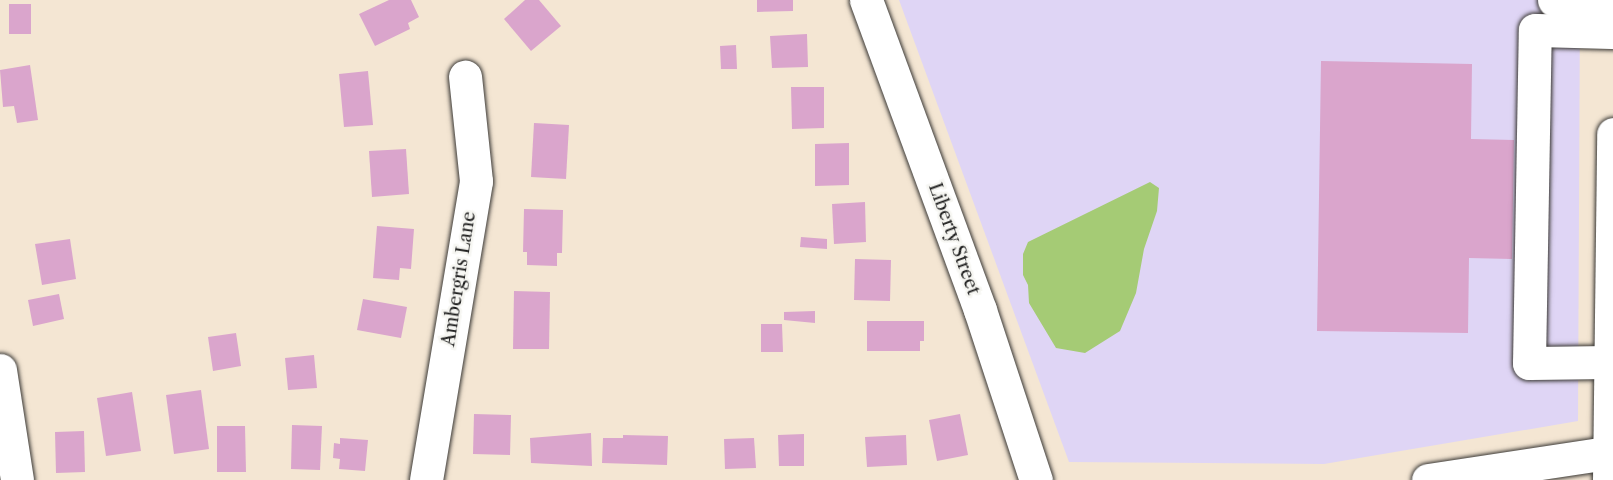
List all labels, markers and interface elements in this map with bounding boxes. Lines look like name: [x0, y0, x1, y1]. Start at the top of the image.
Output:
street label: Liberty Street: [924, 180, 984, 298]
street label: Ambergris Lane: [438, 210, 480, 348]

